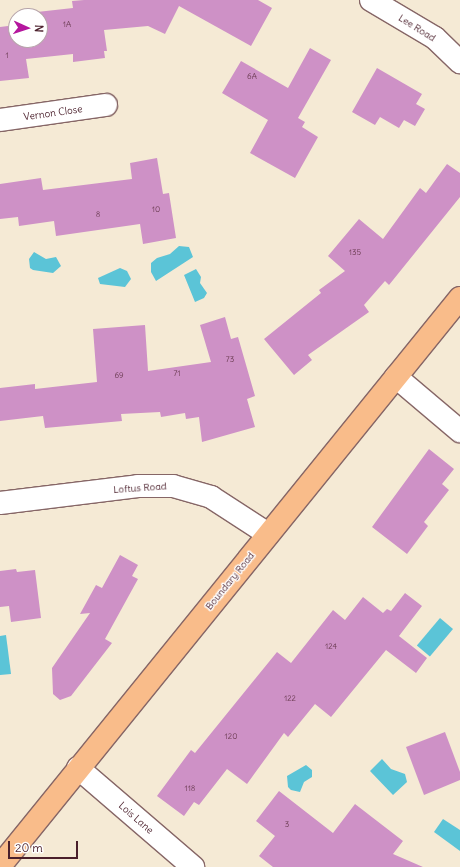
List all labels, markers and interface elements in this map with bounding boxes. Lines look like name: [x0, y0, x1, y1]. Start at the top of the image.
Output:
north arrow: [8, 8, 48, 48]
street label: Lee Road: [396, 12, 438, 44]
house number: 1A: [63, 20, 71, 30]
text: N: [32, 24, 46, 33]
house number: 1: [5, 51, 9, 61]
house number: 6A: [247, 72, 257, 82]
street label: Vernon Close: [23, 103, 83, 123]
house number: 10: [152, 205, 160, 215]
house number: 8: [96, 210, 100, 220]
house number: 135: [349, 248, 361, 258]
house number: 73: [226, 355, 234, 365]
house number: 71: [173, 369, 181, 379]
house number: 69: [114, 371, 124, 381]
street label: Loftus Road: [113, 480, 167, 496]
street label: Boundary Road: [203, 550, 257, 612]
house number: 124: [325, 642, 337, 652]
house number: 122: [284, 694, 296, 704]
house number: 120: [225, 732, 237, 742]
house number: 118: [185, 784, 195, 794]
street label: Lois Lane: [116, 800, 156, 836]
house number: 3: [285, 820, 289, 830]
scale bar: [10, 833, 80, 859]
text: 20 m: [15, 840, 43, 855]

